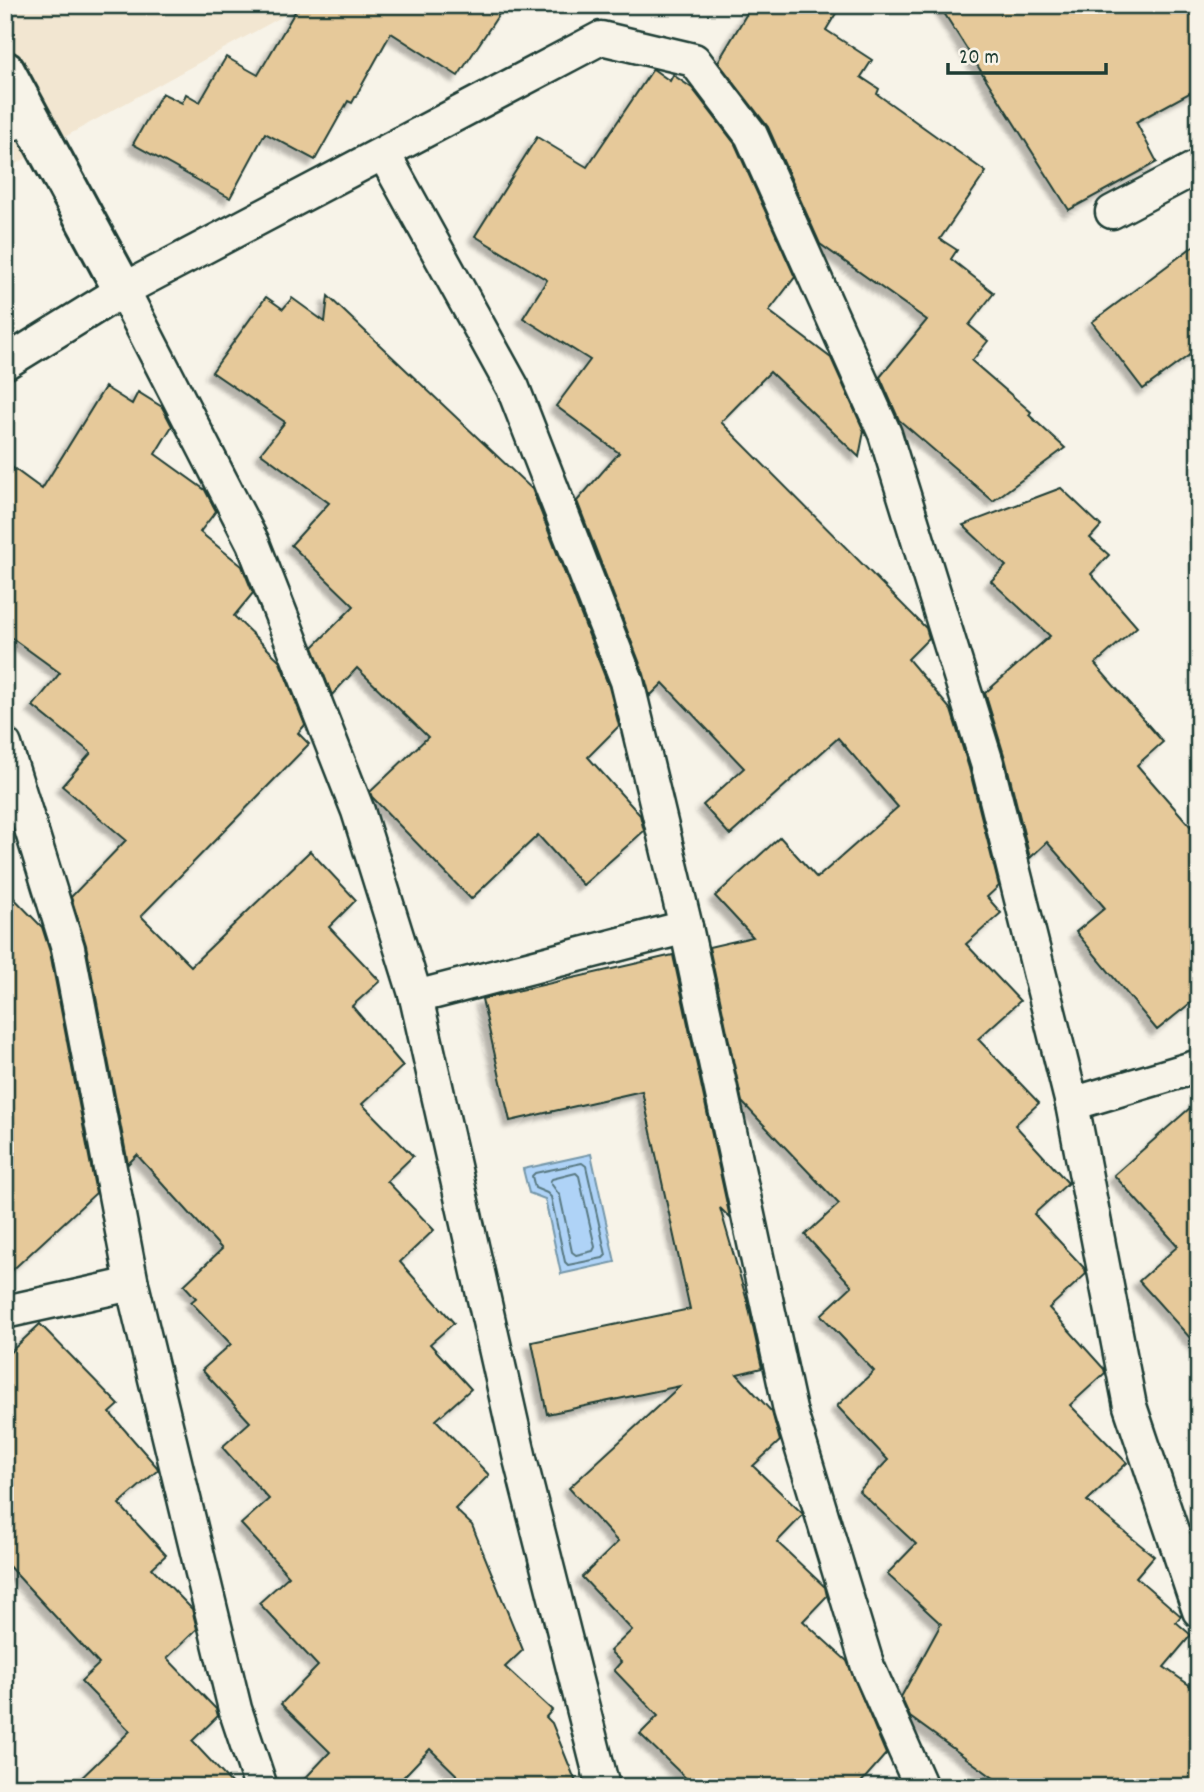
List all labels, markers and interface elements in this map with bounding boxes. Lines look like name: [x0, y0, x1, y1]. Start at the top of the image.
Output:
scale bar: [948, 32, 1106, 76]
text: 20 m: [959, 44, 999, 74]

